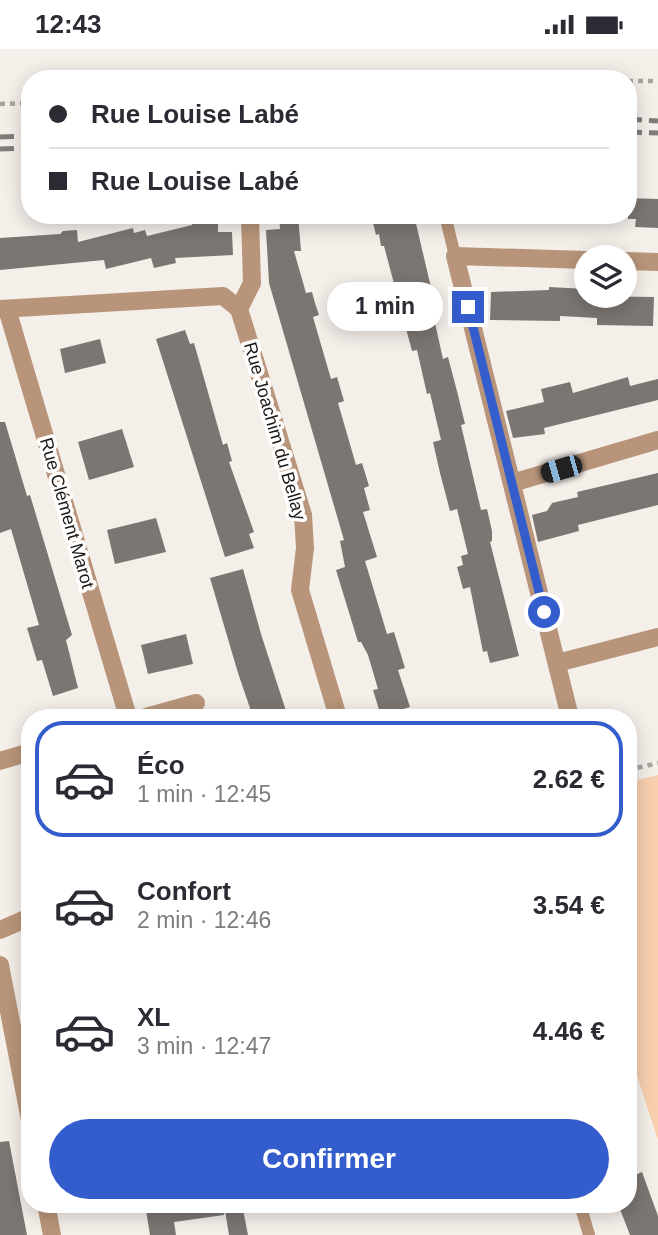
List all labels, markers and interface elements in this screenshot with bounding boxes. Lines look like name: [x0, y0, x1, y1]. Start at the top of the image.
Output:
text: 12:43: [35, 9, 102, 39]
text: Rue Louise Labé: [91, 99, 299, 129]
text: Rue Louise Labé: [91, 166, 299, 196]
map controls: [574, 245, 637, 308]
button: layers: [574, 245, 637, 308]
callout: 1 min: [328, 282, 444, 331]
route end: [452, 291, 484, 323]
text: 1 min: [355, 293, 415, 319]
street label: Rue Joachim du Bellay: [240, 340, 310, 522]
street label: Rue Clément Marot: [36, 435, 98, 591]
car: [538, 453, 585, 485]
route start: [528, 596, 560, 628]
icon: car: [53, 748, 116, 811]
text: Éco: [137, 750, 185, 780]
text: 2.62 €: [533, 764, 605, 794]
text: 1 min · 12:45: [137, 781, 271, 807]
icon: car: [53, 874, 116, 937]
text: Confort: [137, 876, 231, 906]
text: 3.54 €: [533, 890, 605, 920]
text: 2 min · 12:46: [137, 907, 271, 933]
icon: car: [53, 1000, 116, 1063]
text: XL: [137, 1002, 170, 1032]
text: 4.46 €: [533, 1016, 605, 1046]
text: 3 min · 12:47: [137, 1033, 271, 1059]
button: Confirmer: [49, 1119, 609, 1199]

